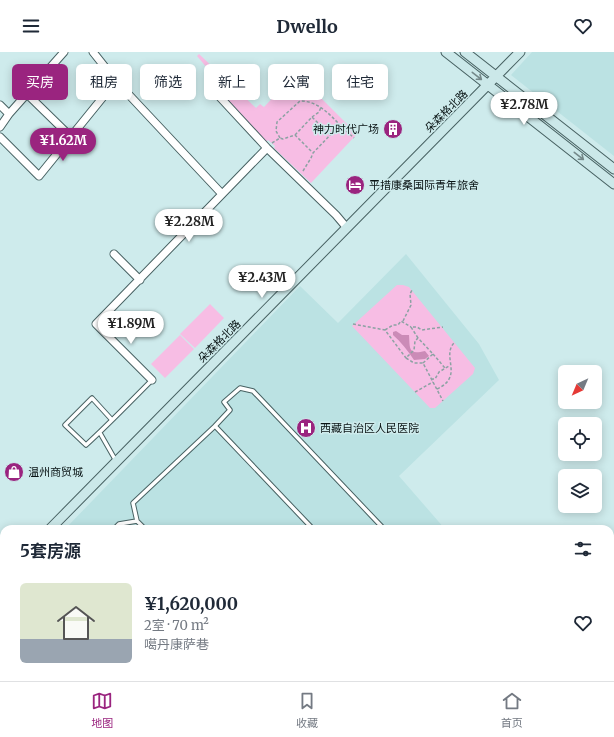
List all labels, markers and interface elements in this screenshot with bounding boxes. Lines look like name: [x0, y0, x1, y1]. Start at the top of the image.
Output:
icon: menu: [20, 15, 42, 37]
text: Dwello: [276, 15, 338, 38]
icon: heart: [572, 15, 594, 37]
chip: 买房: [12, 64, 68, 100]
chip: 租房: [76, 64, 132, 100]
chip: 筛选: [140, 64, 196, 100]
chip: 新上: [204, 64, 260, 100]
chip: 公寓: [268, 64, 324, 100]
chip: 住宅: [332, 64, 388, 100]
one-way arrow: [471, 72, 482, 80]
street label: 朵森格北路: [422, 87, 470, 135]
pin: ¥2.78M: [491, 92, 557, 126]
text: ¥2.78M: [500, 96, 548, 113]
building icon: 神力时代广场: [382, 118, 404, 140]
place label: 神力时代广场: [313, 122, 379, 136]
pin: ¥1.62M: [30, 128, 96, 162]
text: ¥1.62M: [39, 132, 87, 149]
one-way arrow: [574, 152, 585, 161]
hotel icon: 平措康桑国际青年旅舍: [344, 174, 366, 196]
place label: 平措康桑国际青年旅舍: [369, 178, 479, 192]
pin: ¥2.28M: [156, 209, 222, 243]
text: ¥2.28M: [164, 213, 214, 230]
pin: ¥2.43M: [229, 265, 295, 299]
text: ¥2.43M: [237, 269, 287, 286]
pin: ¥1.89M: [98, 311, 164, 345]
text: ¥1.89M: [107, 315, 155, 332]
street label: 朵森格北路: [195, 317, 243, 365]
north arrow: [558, 365, 602, 409]
map controls: [558, 365, 602, 513]
hospital icon: 西藏自治区人民医院: [295, 417, 317, 439]
button: locate: [558, 417, 602, 461]
place label: 西藏自治区人民医院: [320, 421, 419, 435]
shop icon: 温州商贸城: [3, 461, 25, 483]
place label: 温州商贸城: [28, 465, 83, 479]
button: layers: [558, 469, 602, 513]
icon: filters: [572, 538, 594, 560]
text: 5套房源: [20, 540, 81, 562]
text: ¥1,620,000: [144, 593, 238, 615]
icon: home: [52, 599, 100, 647]
icon: heart: [572, 612, 594, 634]
text: 2室 · 70 m²: [144, 617, 209, 634]
text: 噶丹康萨巷: [144, 636, 209, 653]
tab: 地图: [91, 690, 113, 730]
tab: 收藏: [296, 690, 318, 730]
tab: 首页: [501, 690, 523, 730]

